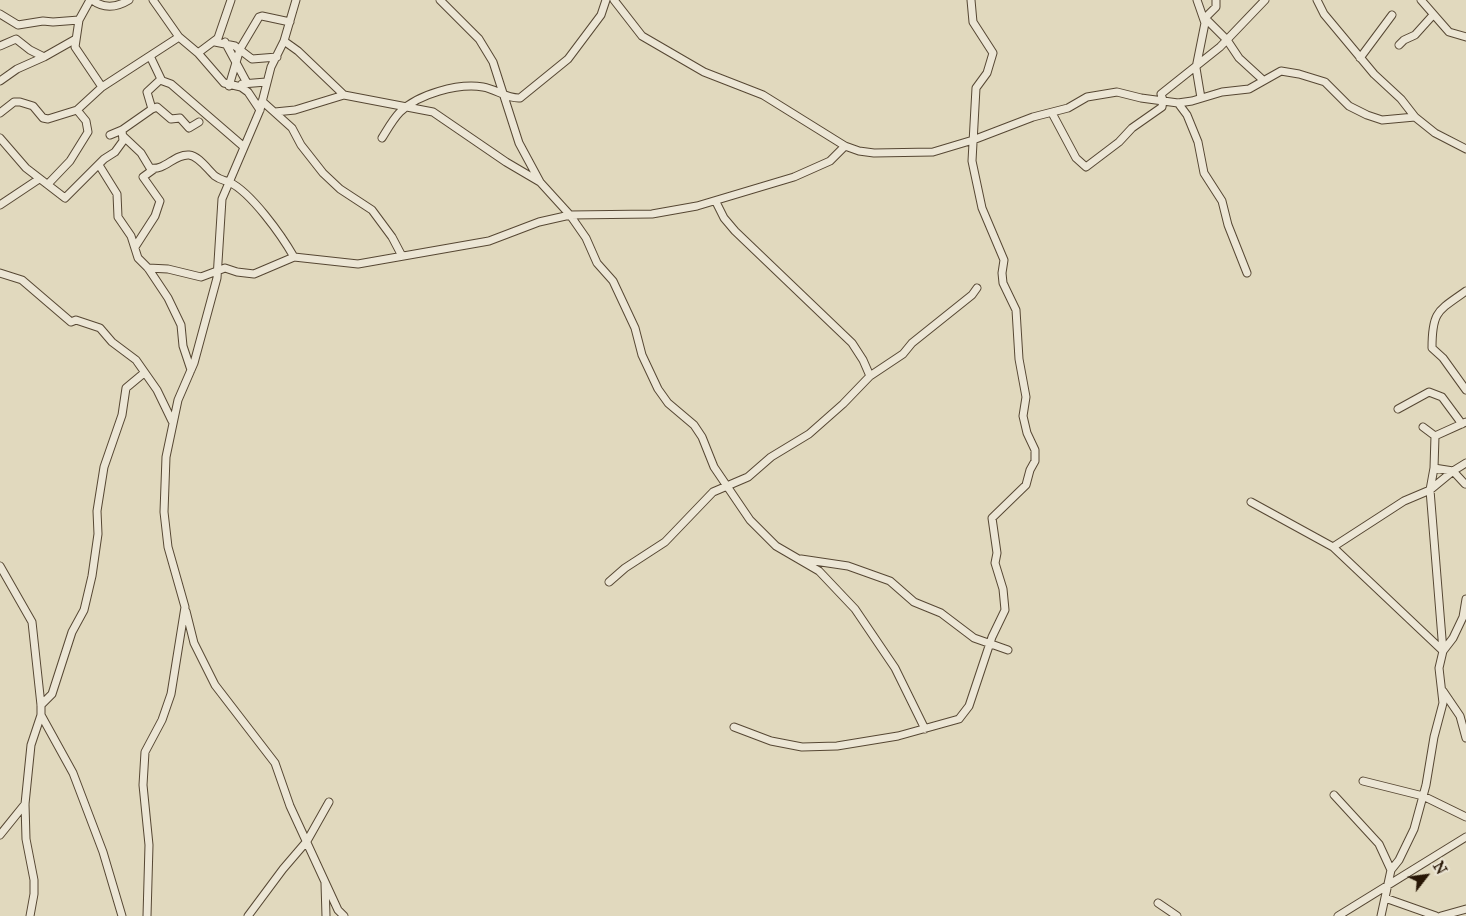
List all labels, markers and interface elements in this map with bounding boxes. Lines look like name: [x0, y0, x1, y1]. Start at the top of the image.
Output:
north arrow: [1401, 851, 1451, 901]
text: N: [1429, 859, 1450, 878]

